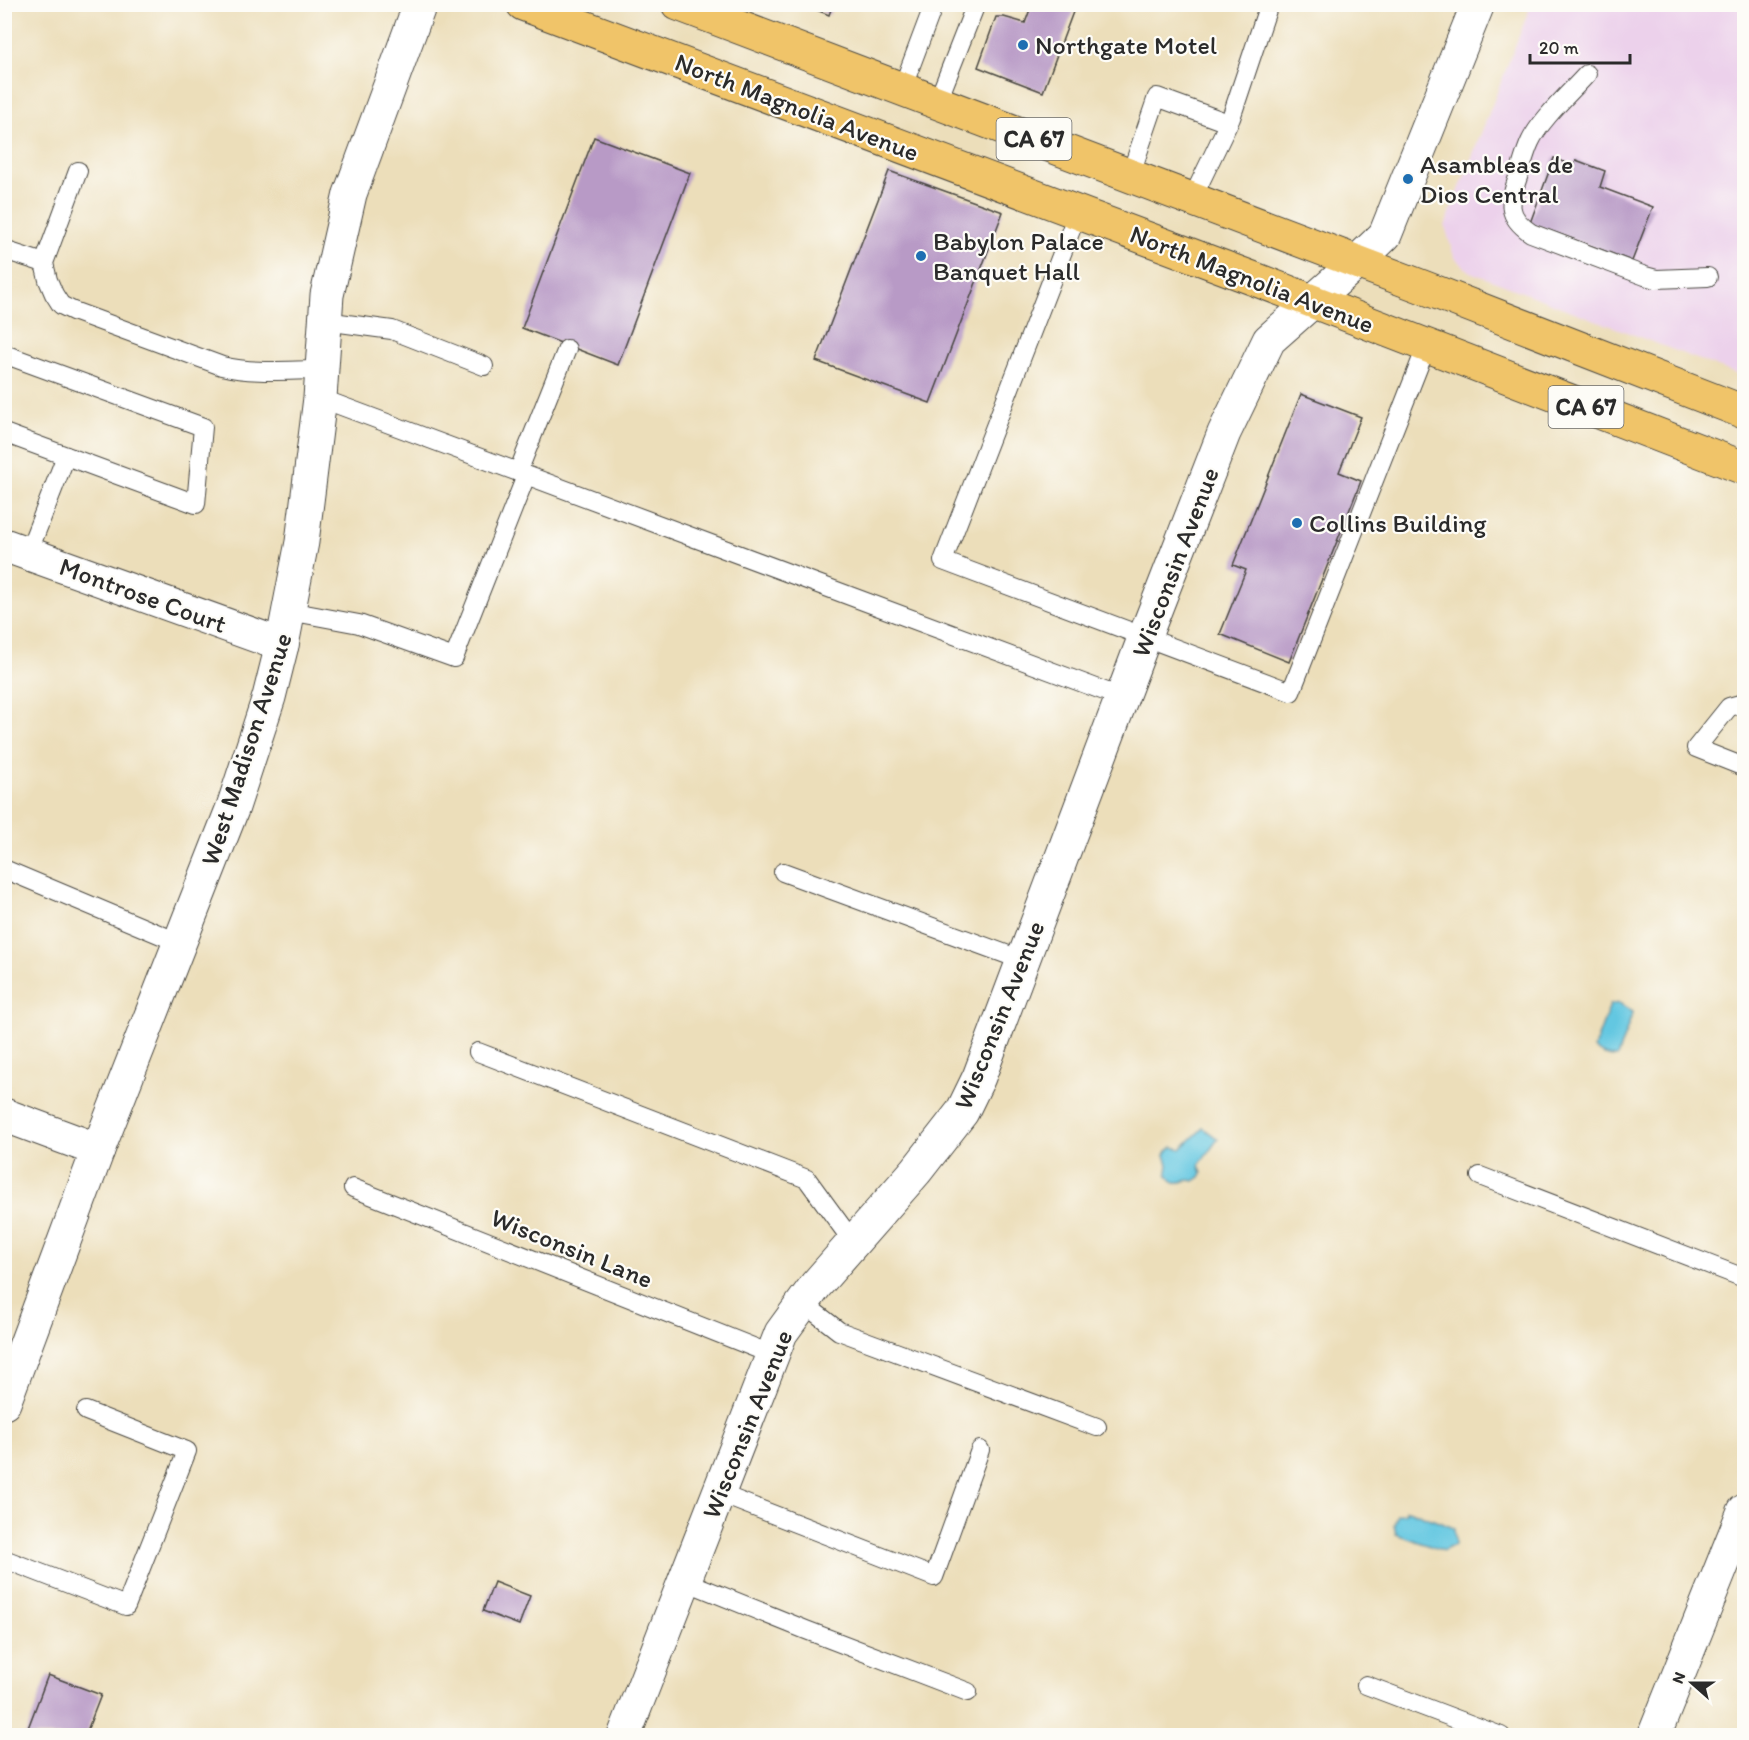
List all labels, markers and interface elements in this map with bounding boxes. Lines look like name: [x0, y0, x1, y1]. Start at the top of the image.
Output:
scale bar: [1530, 27, 1630, 65]
place label: Northgate Motel: [1035, 29, 1217, 61]
text: 20 m: [1539, 37, 1579, 59]
marker: Northgate Motel: [1016, 38, 1030, 52]
street label: North Magnolia Avenue: [670, 46, 924, 168]
road number: CA 67: [996, 118, 1072, 160]
place label: Asambleas de Dios Central: [1420, 148, 1573, 210]
marker: Asambleas de Dios Central: [1401, 172, 1415, 186]
street label: North Magnolia Avenue: [1125, 218, 1379, 340]
place label: Babylon Palace Banquet Hall: [933, 225, 1104, 287]
marker: Babylon Palace Banquet Hall: [914, 249, 928, 263]
road number: CA 67: [1548, 386, 1624, 428]
street label: Wisconsin Avenue: [1124, 463, 1226, 661]
place label: Collins Building: [1309, 507, 1487, 539]
marker: Collins Building: [1290, 516, 1304, 530]
street label: Montrose Court: [55, 550, 231, 640]
street label: West Madison Avenue: [193, 629, 299, 869]
street label: Wisconsin Avenue: [947, 916, 1051, 1114]
street label: Wisconsin Lane: [486, 1201, 658, 1295]
street label: Wisconsin Avenue: [695, 1325, 799, 1523]
north arrow: [1662, 1653, 1722, 1713]
text: N: [1668, 1669, 1689, 1686]

